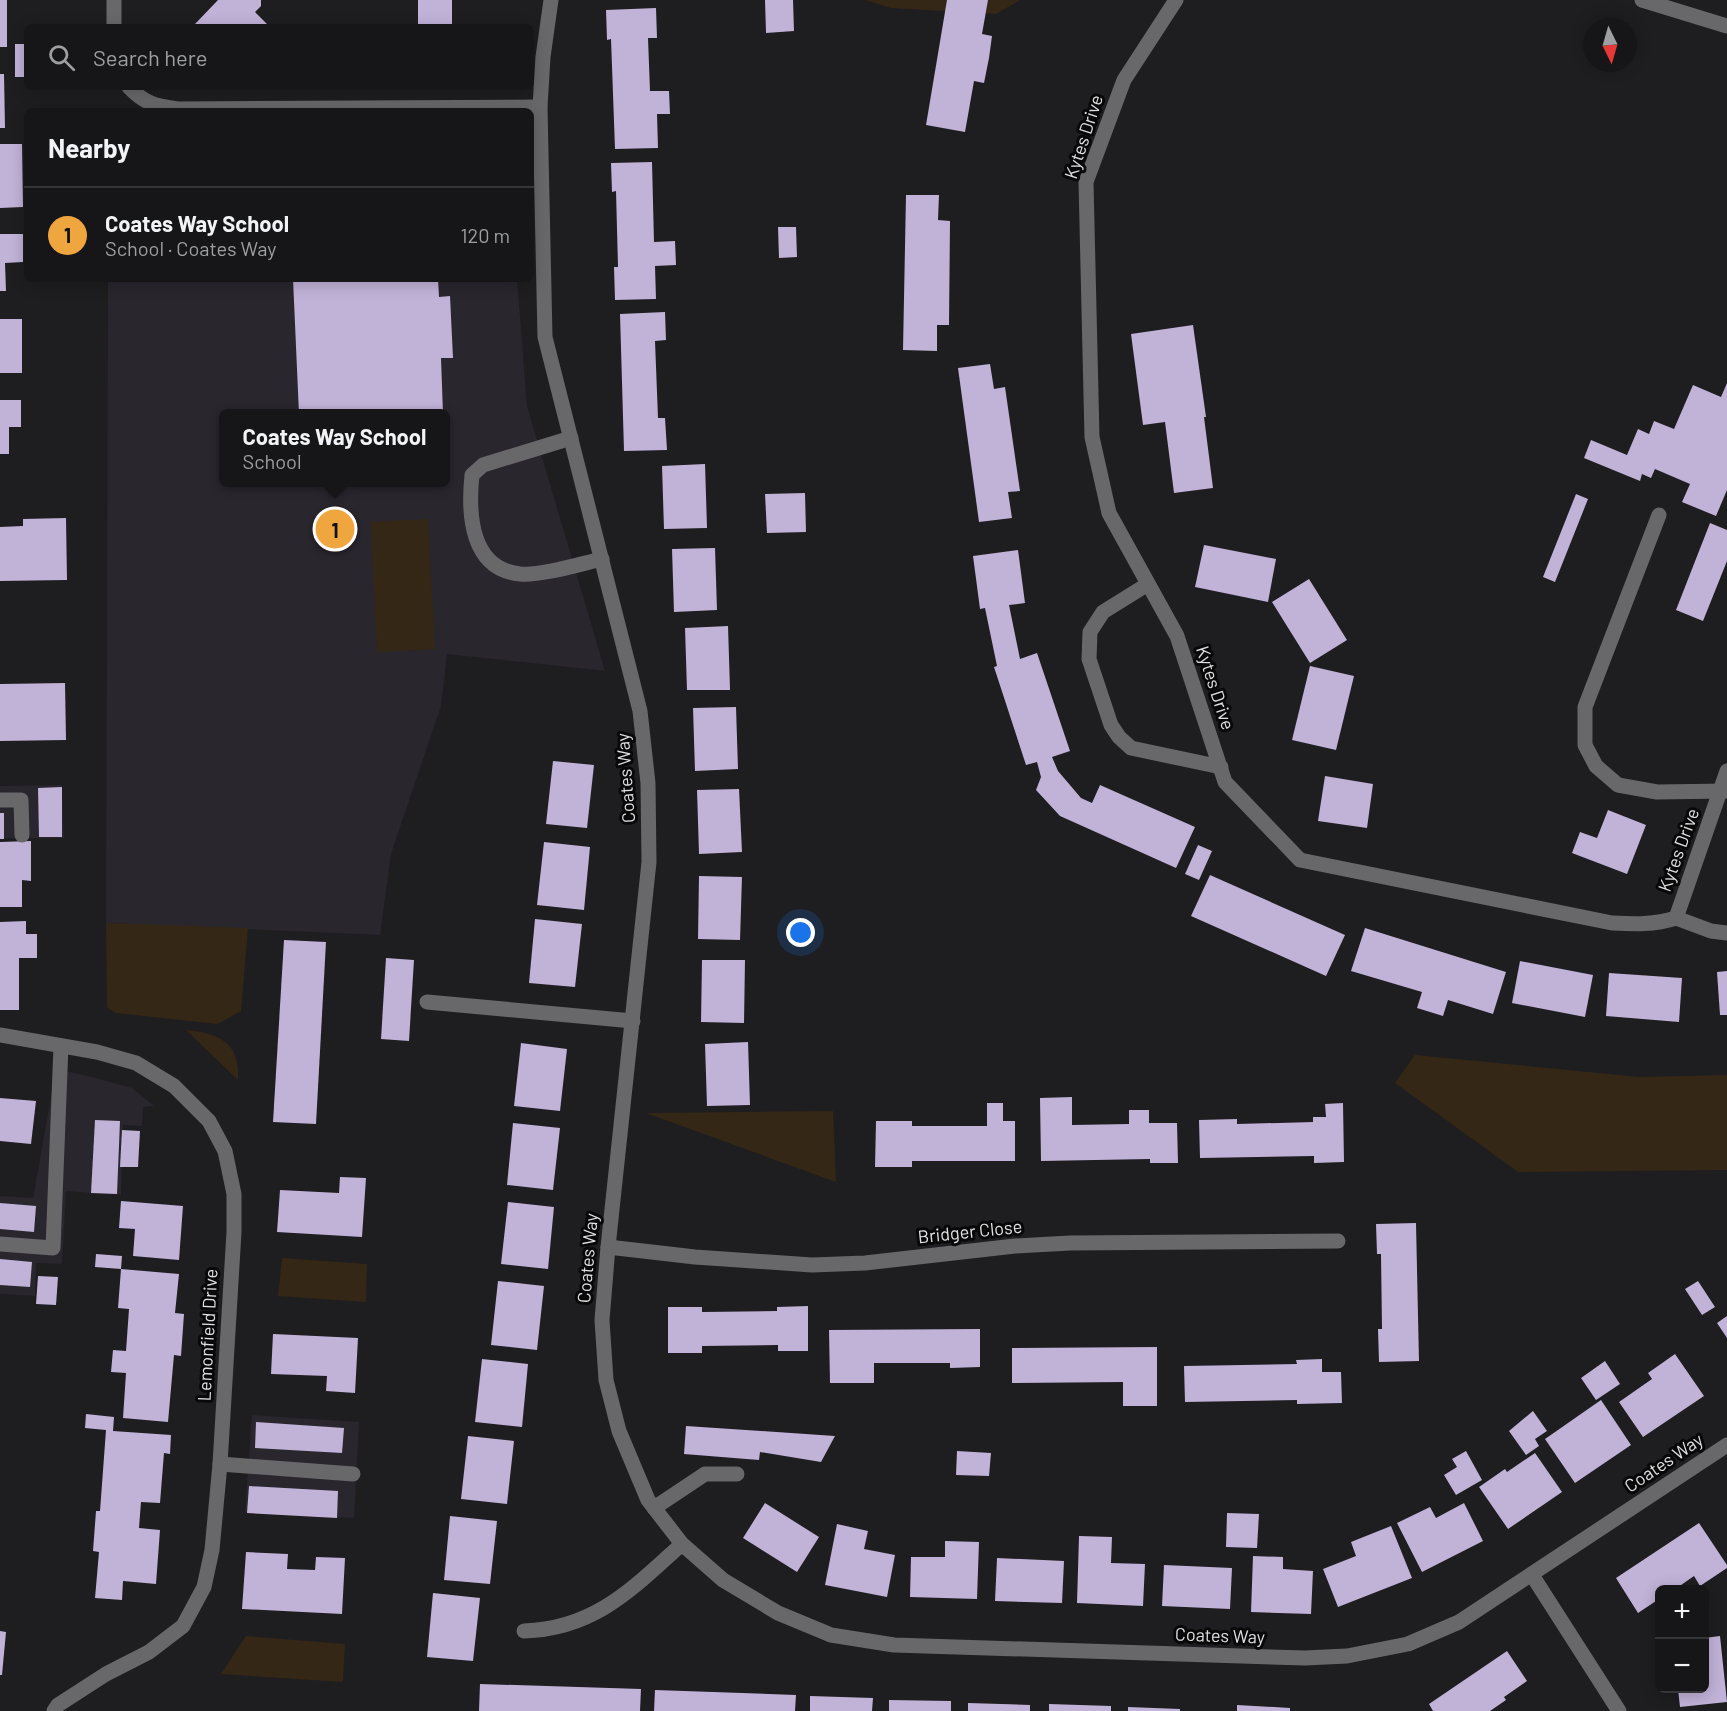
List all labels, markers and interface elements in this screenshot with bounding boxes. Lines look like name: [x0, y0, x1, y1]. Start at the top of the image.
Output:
north arrow: [1583, 18, 1637, 72]
search box: [24, 24, 534, 90]
icon: search: [45, 41, 78, 74]
text: Search here: [93, 44, 207, 70]
street label: Kytes Drive: [1059, 92, 1107, 181]
text: Nearby: [48, 132, 130, 163]
text: Coates Way School: [105, 210, 289, 236]
text: 1: [64, 223, 71, 247]
text: 120 m: [460, 223, 510, 247]
text: School · Coates Way: [105, 236, 276, 260]
popup: [219, 409, 450, 487]
text: Coates Way School: [242, 423, 427, 449]
text: School: [242, 449, 302, 473]
pin: 1: [316, 506, 354, 552]
street label: Kytes Drive: [1192, 643, 1240, 732]
street label: Coates Way: [611, 732, 639, 824]
street label: Kytes Drive: [1653, 805, 1703, 894]
your location: [786, 918, 815, 947]
street label: Coates Way: [572, 1212, 602, 1304]
street label: Bridger Close: [917, 1215, 1023, 1247]
street label: Lemonfield Drive: [193, 1268, 221, 1402]
street label: Coates Way: [1620, 1428, 1707, 1496]
map controls: [1655, 1585, 1709, 1693]
button: +: [1655, 1585, 1709, 1639]
street label: Coates Way: [1175, 1622, 1265, 1648]
button: −: [1655, 1639, 1709, 1693]

